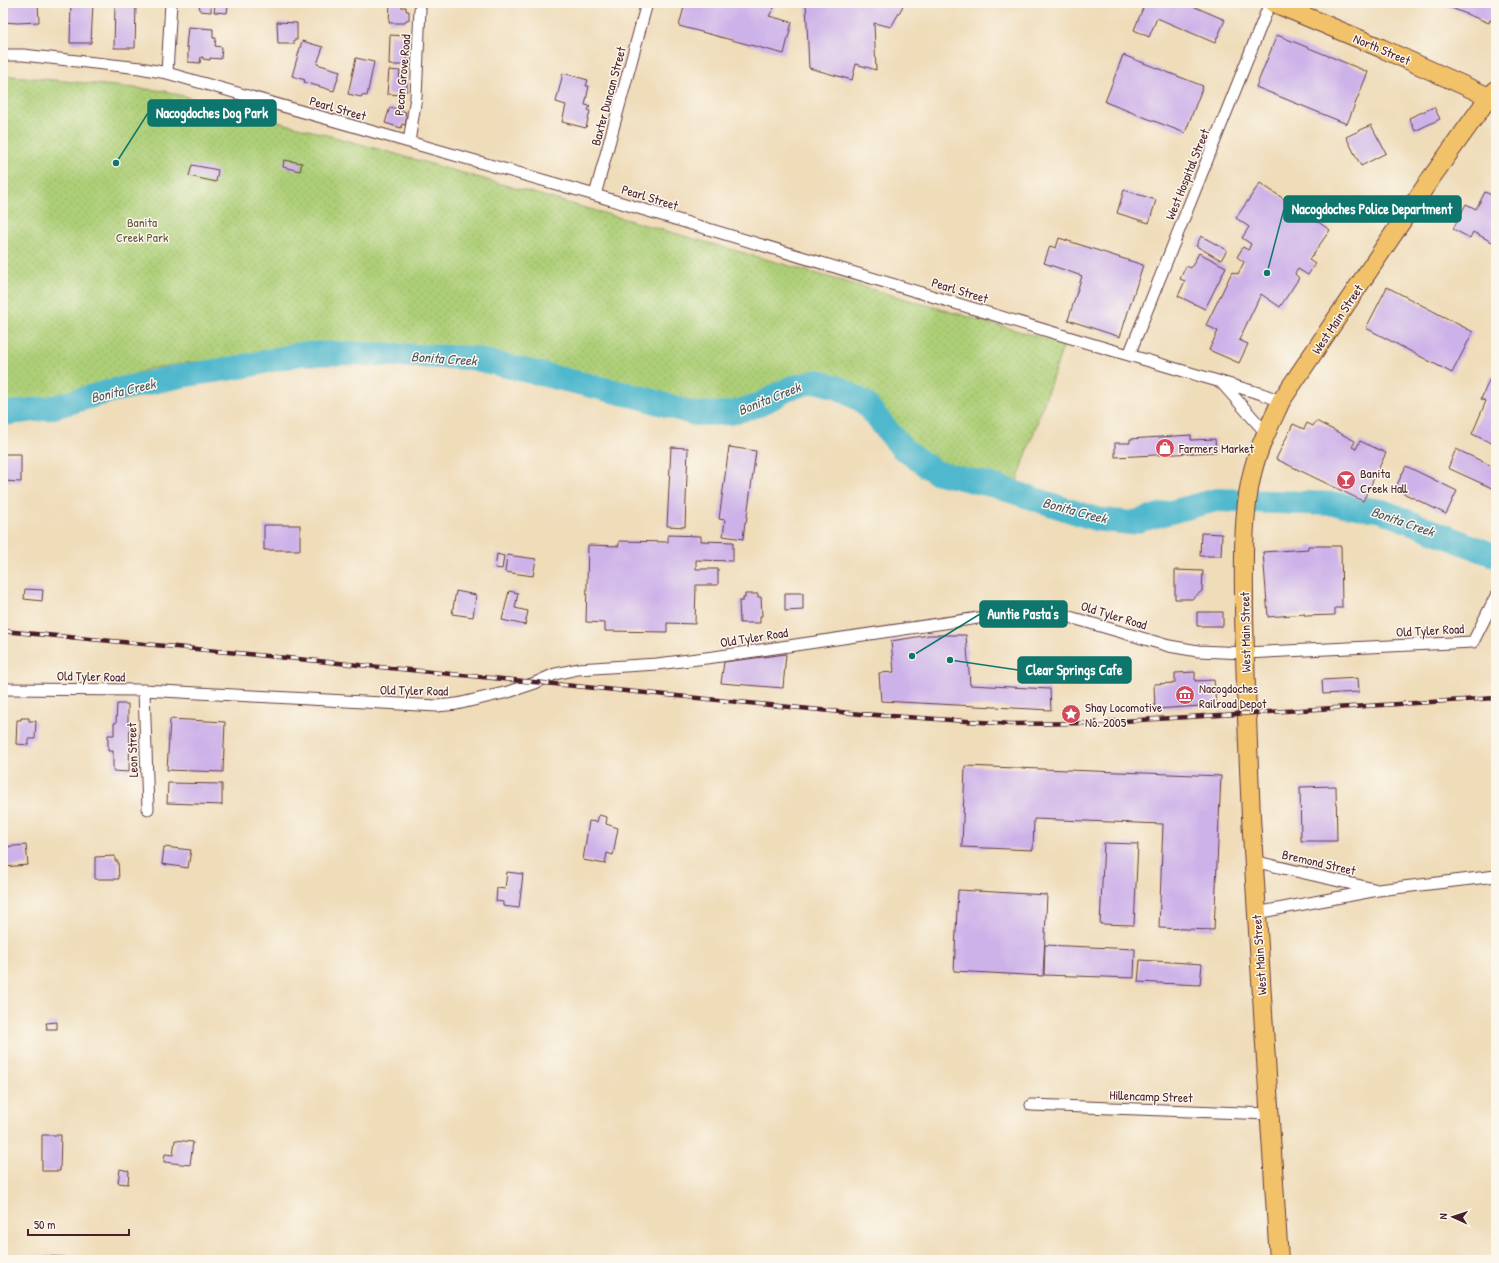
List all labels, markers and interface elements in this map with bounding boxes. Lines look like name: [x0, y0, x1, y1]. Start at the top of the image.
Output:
street label: North Street: [1351, 29, 1414, 69]
street label: Pecan Grove Road: [389, 34, 415, 116]
street label: Baxter Duncan Street: [586, 44, 630, 147]
street label: Pearl Street: [308, 91, 369, 125]
callout: Nacogdoches Dog Park: [148, 100, 276, 126]
text: Nacogdoches Dog Park: [156, 103, 268, 124]
street label: West Hospital Street: [1161, 125, 1214, 222]
street label: Pearl Street: [620, 180, 681, 214]
callout: Nacogdoches Police Department: [1284, 196, 1461, 222]
text: Nacogdoches Police Department: [1292, 199, 1453, 220]
park label: Banita Creek Park: [116, 213, 169, 246]
street label: Pearl Street: [930, 273, 991, 307]
street label: West Main Street: [1307, 280, 1367, 357]
water label: Bonita Creek: [411, 346, 479, 370]
water label: Bonita Creek: [89, 373, 158, 407]
water label: Bonita Creek: [735, 376, 804, 419]
shop icon: Farmers Market: [1154, 437, 1176, 459]
place label: Farmers Market: [1178, 439, 1254, 457]
place label: Banita Creek Hall: [1360, 464, 1408, 497]
bar icon: Banita Creek Hall: [1335, 469, 1357, 491]
water label: Bonita Creek: [1041, 492, 1110, 528]
water label: Bonita Creek: [1369, 501, 1438, 541]
street label: West Main Street: [1235, 591, 1255, 672]
street label: Old Tyler Road: [1079, 596, 1149, 634]
callout: Auntie Pasta's: [980, 601, 1067, 627]
text: Auntie Pasta's: [987, 604, 1059, 623]
street label: Old Tyler Road: [1395, 619, 1465, 641]
street label: Old Tyler Road: [719, 623, 789, 651]
callout: Clear Springs Cafe: [1018, 657, 1131, 683]
text: Clear Springs Cafe: [1026, 660, 1123, 681]
street label: Old Tyler Road: [57, 666, 125, 686]
place label: Nacogdoches Railroad Depot: [1199, 679, 1267, 712]
street label: Old Tyler Road: [380, 680, 448, 700]
museum icon: Nacogdoches Railroad Depot: [1174, 684, 1196, 706]
place label: Shay Locomotive No. 2005: [1085, 698, 1162, 731]
place icon: Shay Locomotive No. 2005: [1060, 703, 1082, 725]
street label: Leon Street: [122, 722, 142, 777]
street label: Bremond Street: [1280, 845, 1358, 879]
street label: West Main Street: [1247, 914, 1271, 996]
street label: Hillencamp Street: [1109, 1086, 1194, 1106]
north arrow: [1433, 1197, 1473, 1237]
scale bar: [28, 1211, 129, 1237]
text: N: [1436, 1213, 1450, 1220]
text: 50 m: [34, 1216, 55, 1233]

